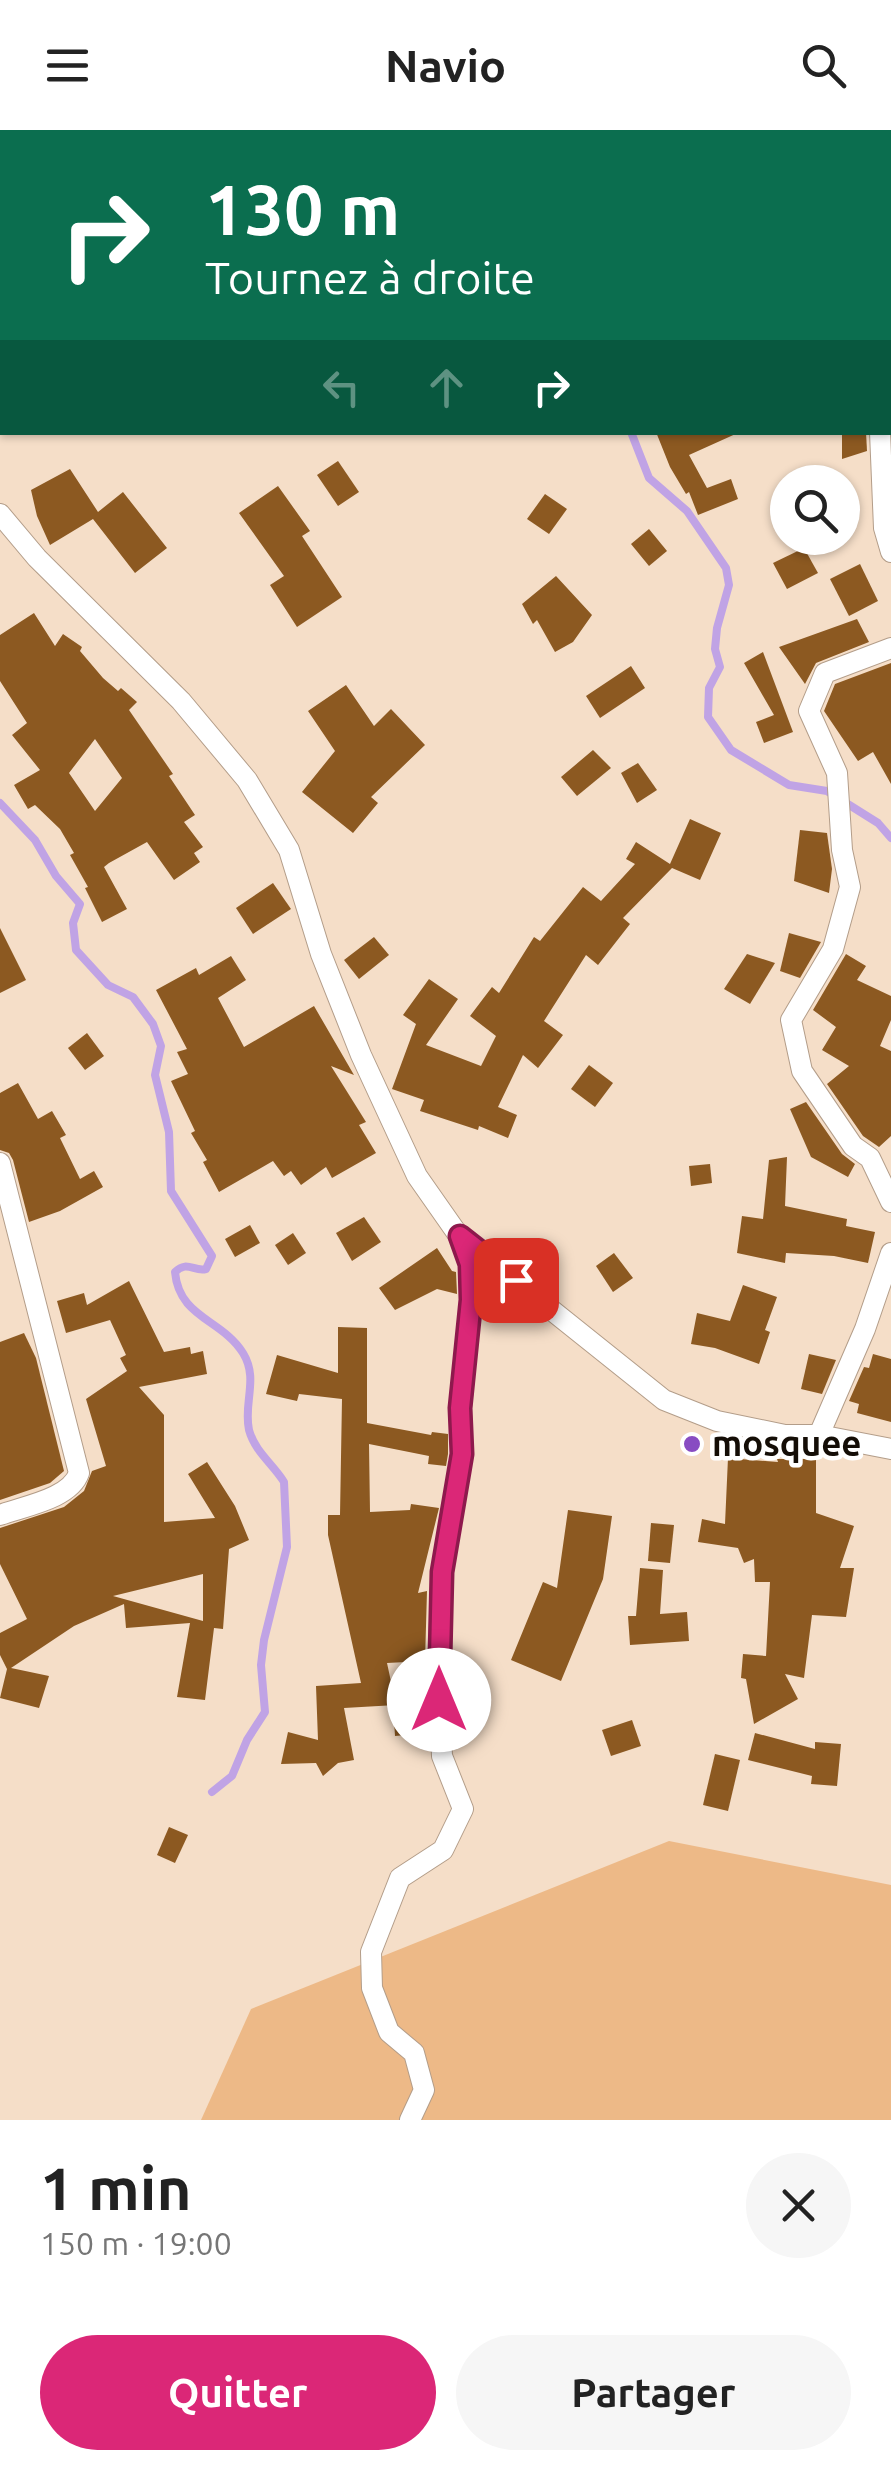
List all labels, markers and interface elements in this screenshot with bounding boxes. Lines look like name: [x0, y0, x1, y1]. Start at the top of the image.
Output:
icon: menu: [40, 38, 95, 93]
icon: search: [796, 38, 851, 93]
text: Navio: [385, 40, 506, 91]
icon: right: [40, 170, 170, 300]
text: 130 m: [205, 170, 400, 248]
text: Tournez à droite: [205, 252, 535, 303]
icon: left: [314, 360, 369, 415]
icon: ahead: [419, 360, 474, 415]
icon: right: [524, 360, 579, 415]
map controls: [770, 465, 860, 555]
button: search: [770, 465, 860, 555]
pin: [474, 1238, 559, 1323]
icon: arrive: [489, 1253, 544, 1308]
place label: mosquee: [712, 1423, 862, 1463]
marker: mosquee: [681, 1433, 703, 1455]
position arrow: [387, 1648, 491, 1752]
button: close: [746, 2153, 851, 2258]
text: 1 min: [40, 2154, 192, 2221]
text: 150 m · 19:00: [40, 2225, 232, 2261]
button: Quitter: [40, 2335, 436, 2450]
button: Partager: [456, 2335, 851, 2450]

